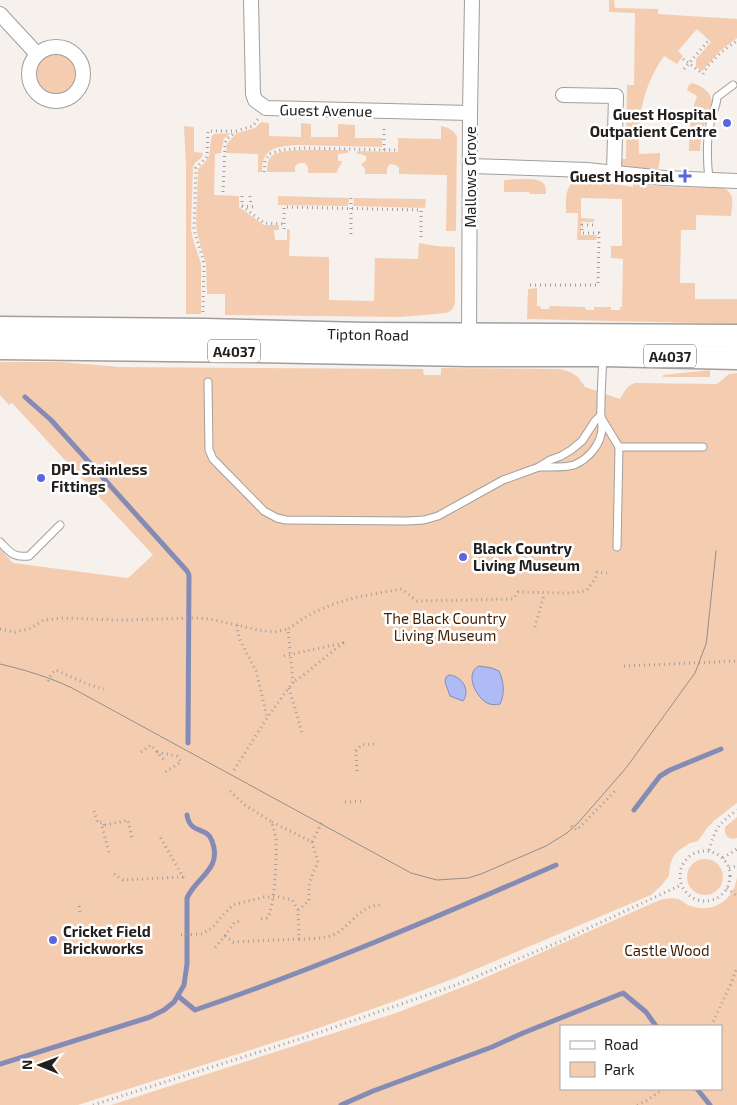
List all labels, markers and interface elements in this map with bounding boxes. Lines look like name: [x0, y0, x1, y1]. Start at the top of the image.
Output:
street label: Guest Avenue: [280, 100, 372, 120]
place label: Guest Hospital Outpatient Centre: [590, 105, 717, 140]
marker: Guest Hospital Outpatient Centre: [721, 117, 733, 129]
street label: Mallows Grove: [461, 126, 479, 228]
place label: Guest Hospital: [570, 167, 674, 185]
marker: Guest Hospital: [678, 169, 692, 183]
street label: Tipton Road: [327, 324, 409, 344]
road number: A4037: [208, 340, 260, 362]
road number: A4037: [644, 344, 696, 368]
place label: DPL Stainless Fittings: [51, 460, 147, 495]
marker: DPL Stainless Fittings: [35, 472, 47, 484]
place label: Black Country Living Museum: [473, 539, 580, 574]
marker: Black Country Living Museum: [457, 551, 469, 563]
park label: The Black Country Living Museum: [384, 609, 507, 644]
place label: Cricket Field Brickworks: [63, 922, 151, 957]
marker: Cricket Field Brickworks: [47, 934, 59, 946]
park label: Castle Wood: [624, 941, 710, 959]
legend: [560, 1025, 722, 1090]
text: Road: [604, 1035, 639, 1053]
north arrow: [15, 1040, 65, 1090]
text: N: [18, 1060, 35, 1070]
text: Park: [604, 1060, 635, 1078]

